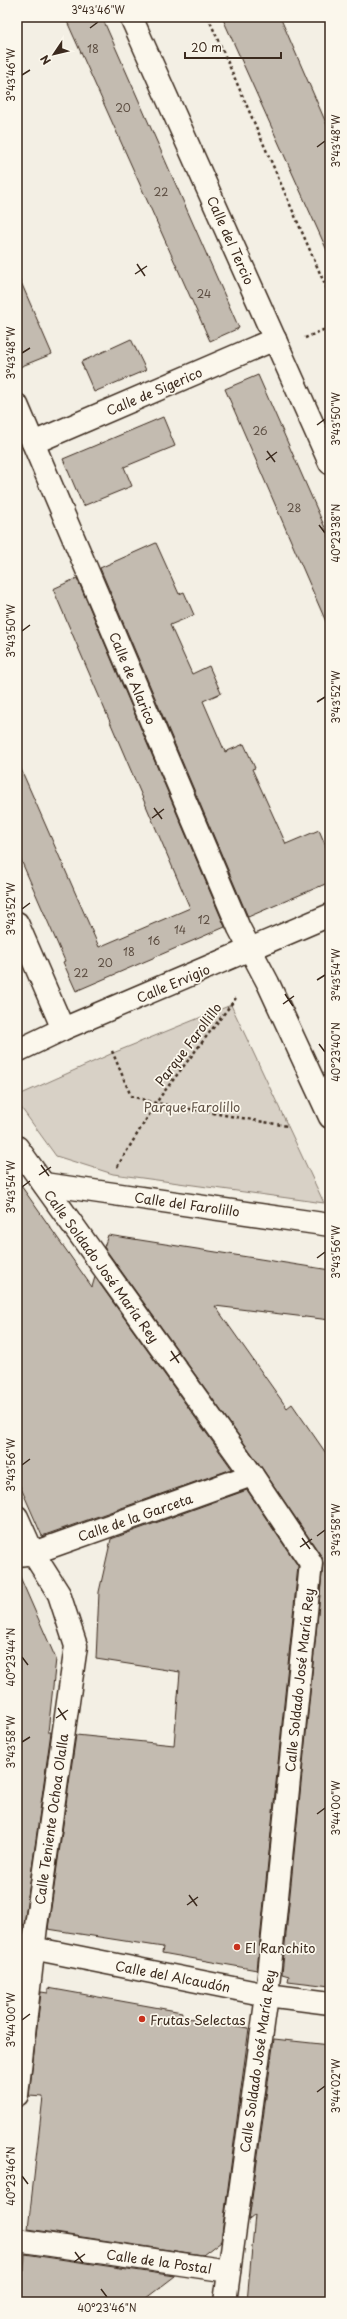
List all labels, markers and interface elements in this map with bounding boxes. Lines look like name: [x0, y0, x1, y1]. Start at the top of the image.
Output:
text: 3°43'46"W: [71, 2, 126, 17]
north arrow: [34, 34, 74, 74]
scale bar: [185, 34, 281, 60]
text: 20 m: [191, 38, 222, 56]
house number: 18: [87, 40, 99, 57]
text: 3°43'46"W: [3, 47, 18, 102]
text: N: [36, 51, 55, 68]
house number: 20: [115, 99, 131, 116]
text: 3°43'48"W: [328, 114, 343, 167]
house number: 22: [154, 183, 168, 200]
street label: Calle del Tercio: [203, 193, 259, 287]
house number: 24: [197, 285, 211, 302]
text: 3°43'48"W: [3, 326, 18, 379]
street label: Calle de Sigerico: [103, 362, 205, 420]
text: 3°43'50"W: [328, 391, 343, 446]
house number: 26: [252, 422, 268, 439]
house number: 28: [287, 499, 301, 516]
text: 40°23'38"N: [328, 503, 343, 562]
text: 3°43'50"W: [3, 603, 18, 658]
street label: Calle de Alarico: [105, 629, 161, 727]
text: 3°43'52"W: [328, 670, 343, 724]
text: 3°43'52"W: [3, 882, 18, 936]
house number: 12: [198, 911, 211, 928]
house number: 14: [174, 921, 186, 938]
house number: 16: [148, 932, 161, 949]
house number: 18: [123, 943, 135, 960]
text: 3°43'54"W: [328, 948, 343, 1002]
house number: 20: [97, 954, 113, 971]
street label: Calle Ervigio: [133, 959, 213, 1007]
house number: 22: [74, 964, 88, 981]
street label: Parque Farollillo: [150, 998, 226, 1090]
text: 40°23'40"N: [328, 1022, 343, 1082]
park label: Parque Farolillo: [144, 1097, 240, 1116]
text: 3°43'54"W: [3, 1160, 18, 1214]
street label: Calle Soldado José María Rey: [40, 1186, 164, 1346]
street label: Calle del Farolillo: [133, 1187, 241, 1221]
text: 3°43'56"W: [328, 1225, 343, 1279]
text: 3°43'56"W: [3, 1438, 18, 1492]
street label: Calle de la Garceta: [75, 1488, 196, 1546]
text: 3°43'58"W: [328, 1503, 343, 1556]
street label: Calle Soldado José María Rey: [280, 1587, 318, 1773]
text: 40°23'44"N: [3, 1627, 18, 1686]
text: 3°43'58"W: [3, 1715, 18, 1768]
street label: Calle Teniente Ochoa Olalla: [30, 1732, 73, 1906]
text: 3°44'00"W: [328, 1780, 343, 1835]
place label: El Ranchito: [245, 1938, 316, 1957]
marker: El Ranchito: [232, 1942, 242, 1952]
street label: Calle del Alcaudón: [114, 1956, 232, 1996]
street label: Calle Soldado José María Rey: [235, 1968, 279, 2154]
text: 3°44'00"W: [3, 1992, 18, 2047]
place label: Frutas Selectas: [150, 2010, 246, 2029]
marker: Frutas Selectas: [137, 2014, 147, 2024]
text: 3°44'02"W: [328, 2058, 343, 2113]
text: 40°23'46"N: [3, 2146, 18, 2206]
street label: Calle de la Postal: [105, 2244, 213, 2278]
text: 40°23'46"N: [77, 2300, 137, 2315]

